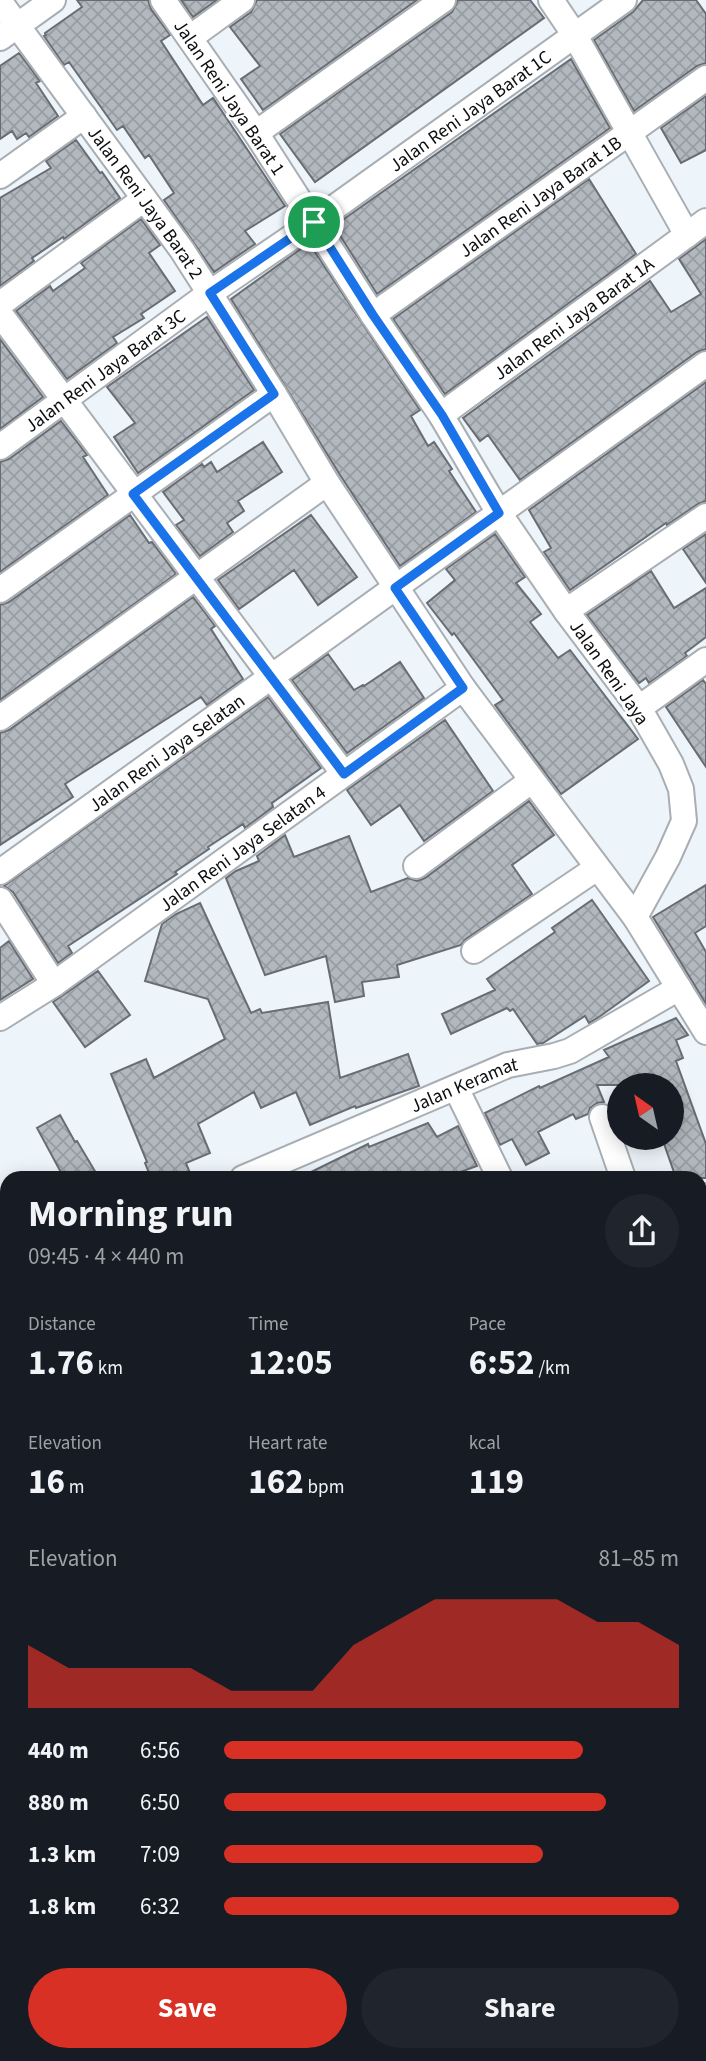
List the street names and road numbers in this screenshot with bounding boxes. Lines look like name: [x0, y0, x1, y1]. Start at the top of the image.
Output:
street label: Jalan Reni Jaya Barat 1: [167, 15, 291, 181]
street label: Jalan Reni Jaya Barat 1C: [384, 44, 557, 179]
street label: Jalan Reni Jaya Barat 2: [81, 121, 209, 285]
street label: Jalan Reni Jaya Barat 1B: [454, 130, 628, 265]
street label: Jalan Reni Jaya Barat 1A: [488, 251, 661, 387]
street label: Jalan Reni Jaya Barat 3C: [20, 303, 192, 439]
street label: Jalan Reni Jaya: [562, 615, 655, 731]
street label: Jalan Reni Jaya Selatan: [84, 688, 251, 819]
street label: Jalan Reni Jaya Selatan 4: [154, 780, 332, 919]
street label: Jalan Keramat: [406, 1051, 521, 1120]

